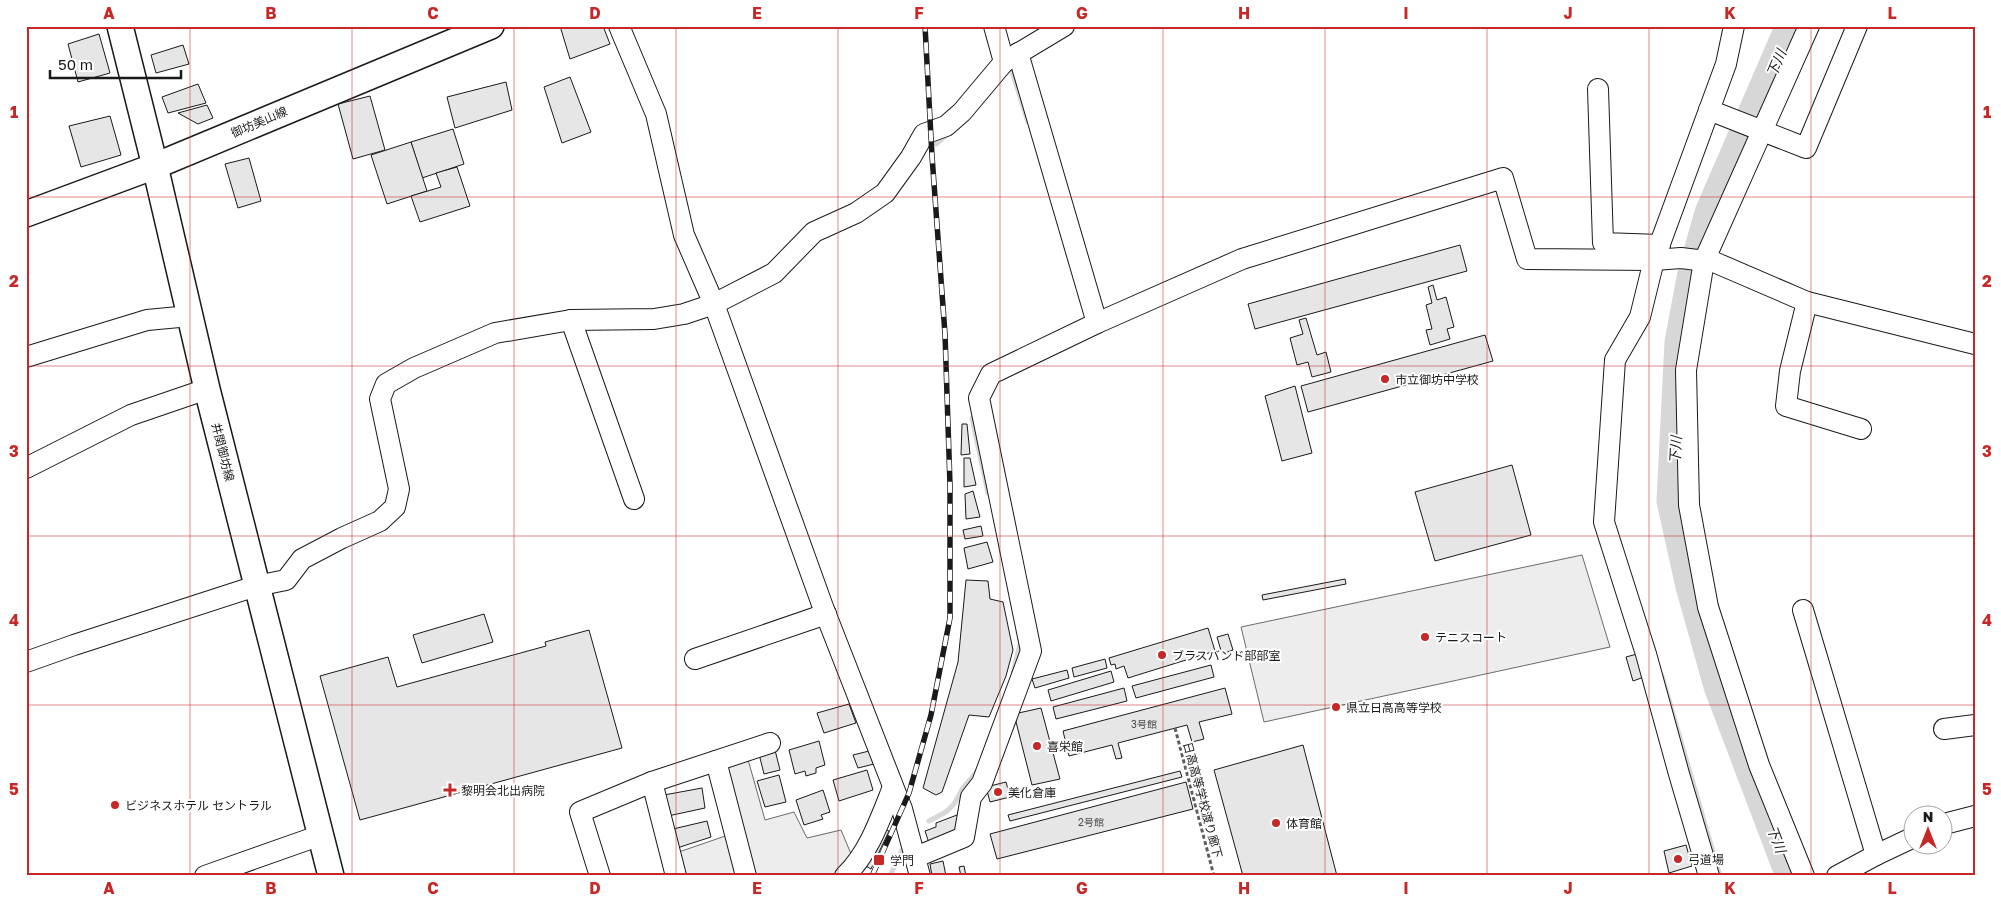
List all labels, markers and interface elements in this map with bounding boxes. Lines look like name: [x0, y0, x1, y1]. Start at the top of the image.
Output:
text: A: [103, 3, 115, 23]
text: B: [265, 3, 277, 23]
text: C: [427, 3, 439, 23]
text: D: [589, 3, 601, 23]
text: E: [752, 3, 762, 23]
text: F: [914, 3, 924, 23]
text: G: [1076, 3, 1088, 23]
text: H: [1238, 3, 1250, 23]
text: I: [1403, 3, 1409, 23]
text: J: [1563, 3, 1573, 23]
text: K: [1724, 3, 1736, 23]
text: L: [1887, 3, 1897, 23]
water label: 下川: [1763, 45, 1790, 79]
scale bar: [50, 48, 181, 80]
text: 50 m: [58, 55, 93, 73]
text: 1: [10, 102, 18, 122]
text: 1: [1983, 102, 1991, 122]
street label: 御坊美山線: [228, 103, 290, 141]
text: 2: [9, 271, 19, 291]
text: 2: [1982, 271, 1992, 291]
place label: 市立御坊中学校: [1395, 372, 1479, 387]
marker: 市立御坊中学校: [1379, 373, 1391, 385]
street label: 井関御坊線: [208, 421, 238, 483]
water label: 下川: [1666, 434, 1684, 464]
text: 3: [9, 441, 19, 461]
text: 3: [1982, 441, 1992, 461]
text: 4: [9, 610, 19, 630]
text: 4: [1982, 610, 1992, 630]
place label: テニスコート: [1435, 630, 1507, 645]
marker: テニスコート: [1419, 631, 1431, 643]
place label: ブラスバンド部部室: [1172, 648, 1280, 663]
marker: ブラスバンド部部室: [1156, 649, 1168, 661]
place label: 県立日高高等学校: [1346, 700, 1442, 715]
marker: 県立日高高等学校: [1330, 701, 1342, 713]
house number: 3号館: [1131, 718, 1157, 730]
place label: 喜栄館: [1047, 739, 1083, 754]
marker: 喜栄館: [1031, 740, 1043, 752]
street label: 日高高等学校渡り廊下: [1180, 740, 1226, 860]
text: 5: [9, 779, 19, 799]
text: 5: [1982, 779, 1992, 799]
marker: 黎明会北出病院: [443, 783, 457, 797]
place label: 黎明会北出病院: [461, 783, 545, 798]
place label: 美化倉庫: [1008, 785, 1056, 800]
marker: 美化倉庫: [992, 786, 1004, 798]
place label: ビジネスホテル セントラル: [125, 798, 272, 813]
marker: ビジネスホテル セントラル: [109, 799, 121, 811]
north arrow: [1904, 804, 1954, 854]
text: N: [1923, 808, 1933, 825]
house number: 2号館: [1078, 816, 1104, 828]
place label: 体育館: [1286, 816, 1322, 831]
marker: 体育館: [1270, 817, 1282, 829]
water label: 下川: [1764, 823, 1791, 857]
place label: 弓道場: [1688, 852, 1724, 867]
marker: 学門: [872, 853, 886, 867]
place label: 学門: [890, 853, 914, 868]
marker: 弓道場: [1672, 853, 1684, 865]
text: A: [103, 878, 115, 898]
text: B: [265, 878, 277, 898]
text: C: [427, 878, 439, 898]
text: D: [589, 878, 601, 898]
text: E: [752, 878, 762, 898]
text: F: [914, 878, 924, 898]
text: G: [1076, 878, 1088, 898]
text: H: [1238, 878, 1250, 898]
text: I: [1403, 878, 1409, 898]
text: J: [1563, 878, 1573, 898]
text: K: [1724, 878, 1736, 898]
text: L: [1887, 878, 1897, 898]

